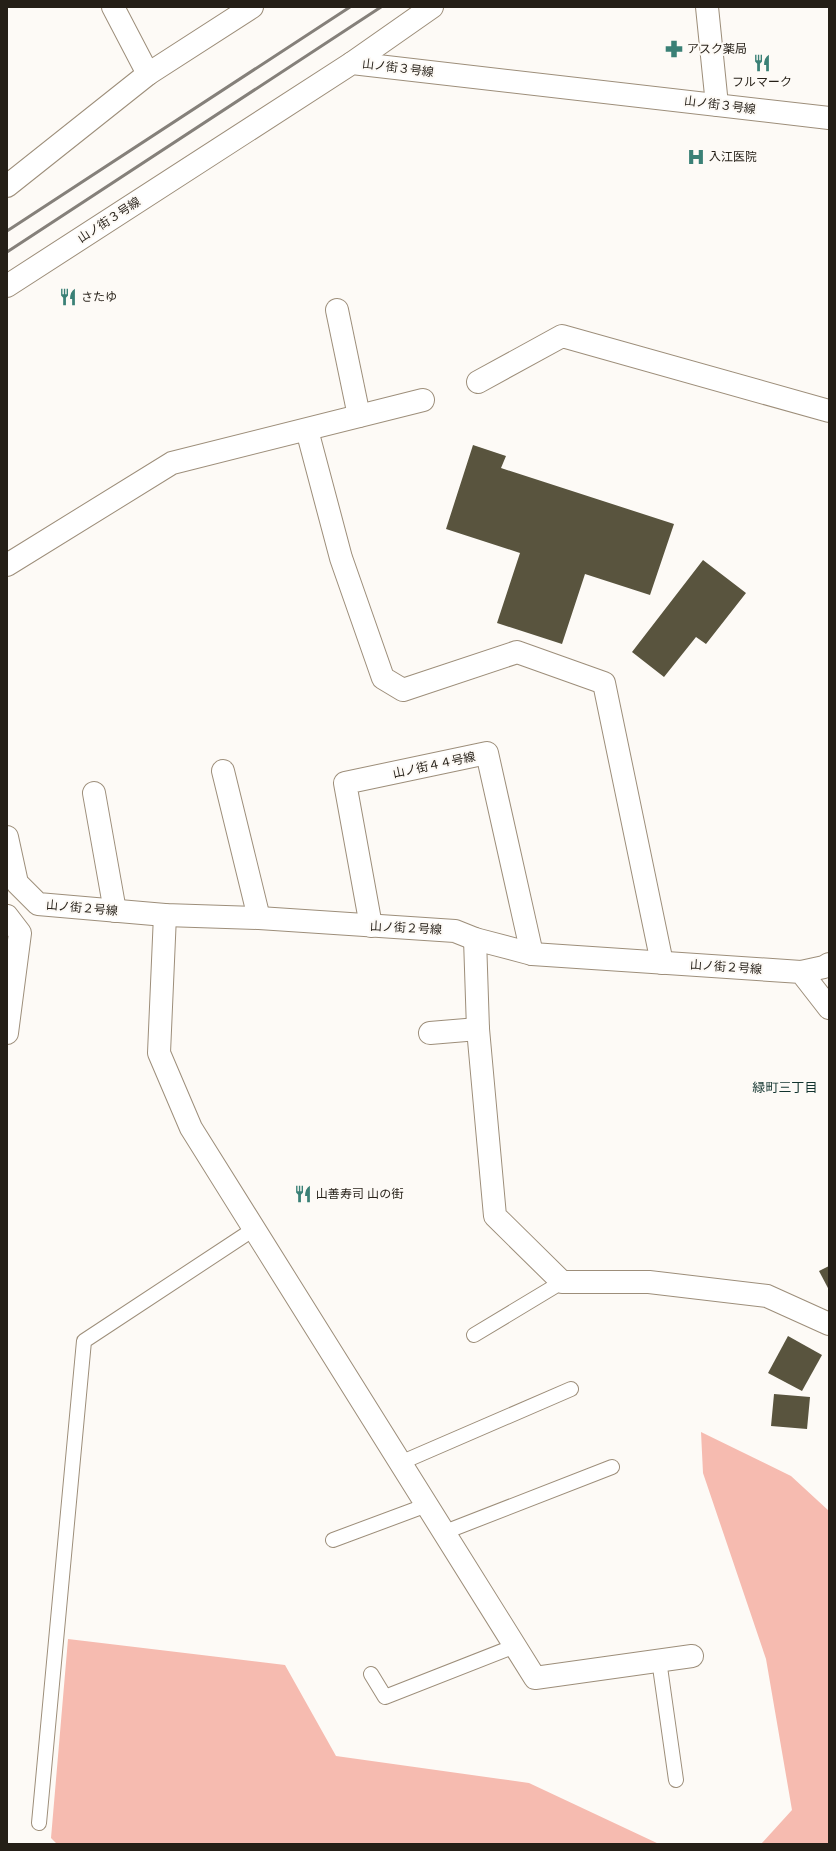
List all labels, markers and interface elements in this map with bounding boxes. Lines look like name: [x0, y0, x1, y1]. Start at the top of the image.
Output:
pharmacy icon: アスク薬局: [664, 39, 684, 59]
place label: アスク薬局: [687, 41, 747, 57]
restaurant icon: フルマーク: [752, 53, 772, 73]
street label: 山ノ街３号線: [361, 56, 435, 80]
place label: フルマーク: [732, 74, 792, 90]
street label: 山ノ街３号線: [683, 93, 757, 117]
hospital icon: 入江医院: [686, 147, 706, 167]
place label: 入江医院: [709, 149, 757, 165]
street label: 山ノ街３号線: [74, 194, 144, 246]
restaurant icon: さたゆ: [58, 287, 78, 307]
place label: さたゆ: [81, 289, 117, 305]
street label: 山ノ街４４号線: [391, 748, 477, 782]
street label: 山ノ街２号線: [45, 897, 119, 919]
street label: 山ノ街２号線: [370, 918, 442, 938]
street label: 山ノ街２号線: [690, 957, 762, 977]
district label: 緑町三丁目: [752, 1079, 818, 1096]
restaurant icon: 山善寿司 山の街: [293, 1184, 313, 1204]
place label: 山善寿司 山の街: [316, 1186, 403, 1202]

